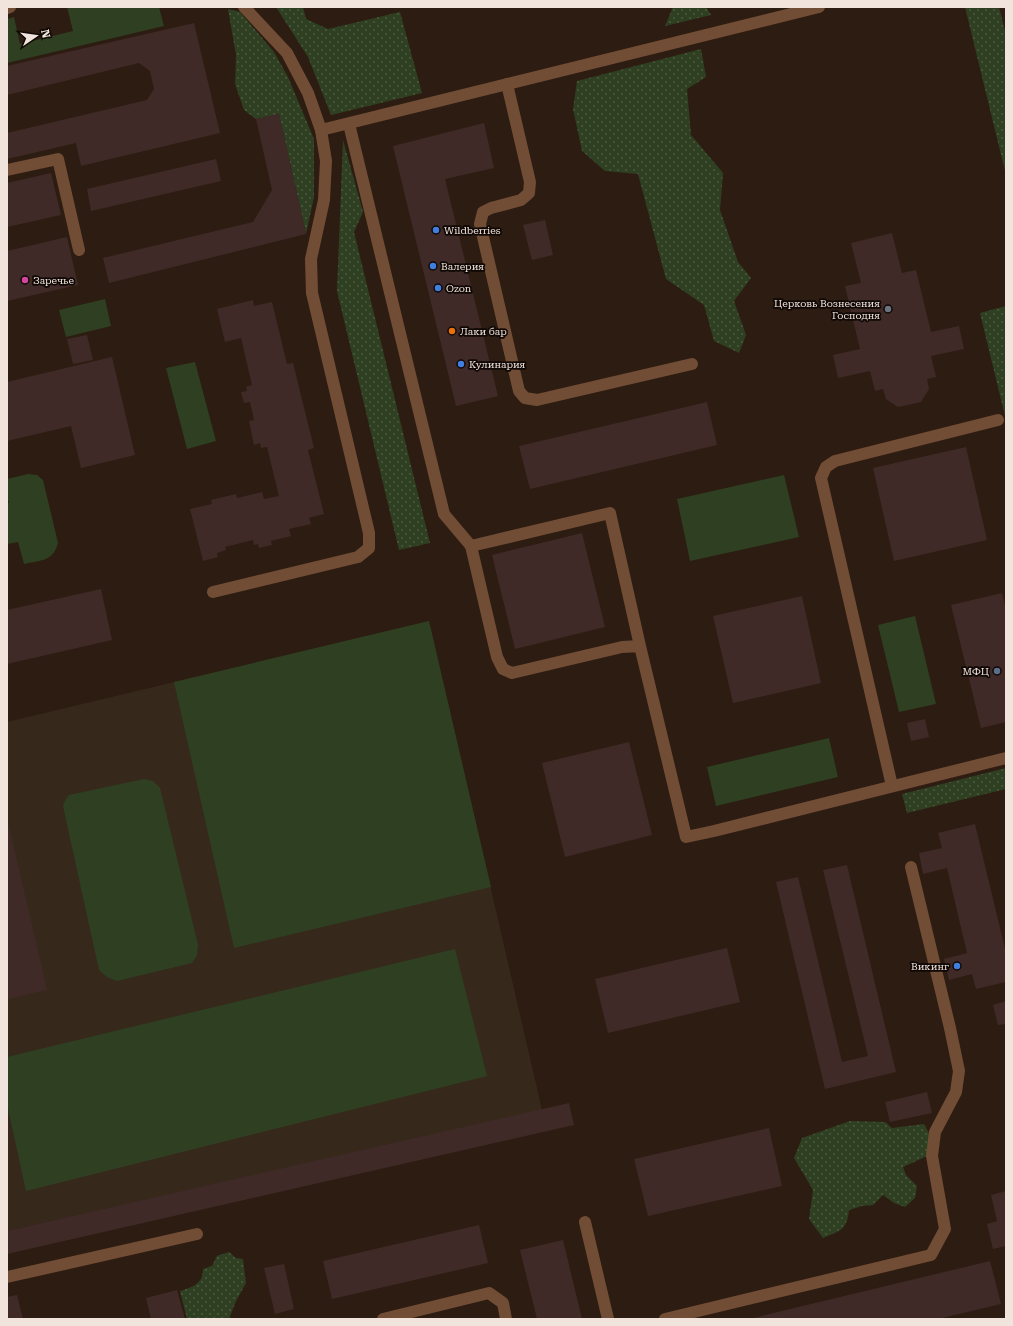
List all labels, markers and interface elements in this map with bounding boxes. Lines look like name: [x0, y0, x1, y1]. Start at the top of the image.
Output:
north arrow: [16, 16, 56, 56]
text: N: [38, 28, 53, 40]
marker: Wildberries: [431, 225, 441, 235]
place label: Wildberries: [444, 225, 501, 236]
marker: Валерия: [428, 261, 438, 271]
place label: Валерия: [441, 261, 484, 272]
marker: Заречье: [20, 275, 30, 285]
place label: Заречье: [33, 275, 75, 286]
marker: Ozon: [433, 283, 443, 293]
place label: Ozon: [446, 283, 472, 294]
place label: Церковь Вознесения Господня: [774, 298, 880, 321]
marker: Церковь Вознесения Господня: [883, 304, 893, 314]
marker: Лаки бар: [447, 326, 457, 336]
place label: Лаки бар: [460, 326, 507, 337]
marker: Кулинария: [456, 359, 466, 369]
place label: Кулинария: [469, 359, 526, 370]
place label: МФЦ: [962, 666, 989, 677]
marker: МФЦ: [992, 666, 1002, 676]
place label: Викинг: [911, 961, 949, 972]
marker: Викинг: [952, 961, 962, 971]

